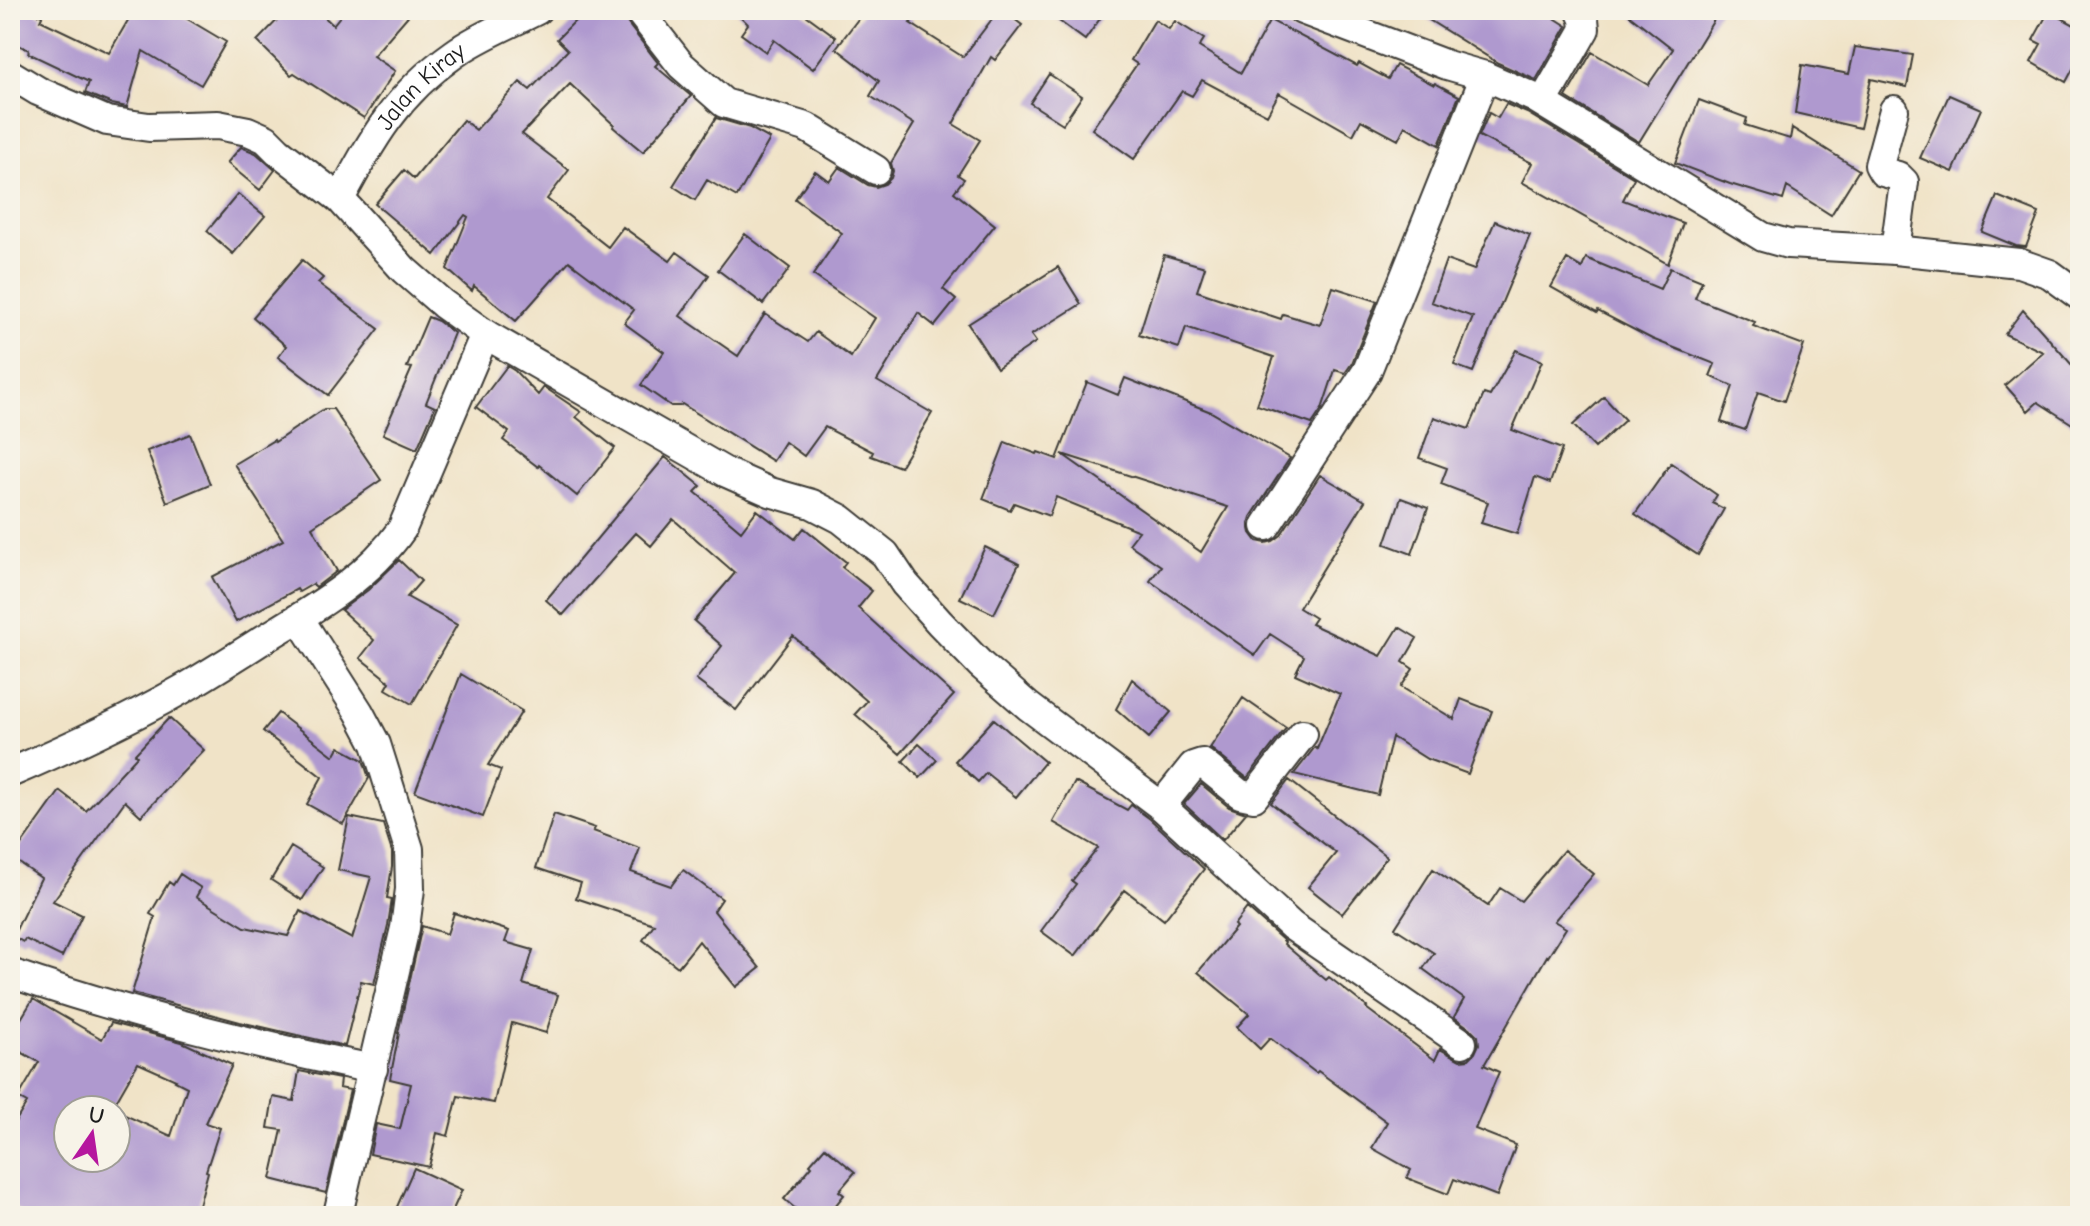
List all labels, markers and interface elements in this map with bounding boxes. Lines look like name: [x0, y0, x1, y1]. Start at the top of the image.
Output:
street label: Jalan Kiray: [370, 36, 470, 135]
north arrow: [52, 1094, 132, 1174]
text: U: [86, 1101, 106, 1130]

